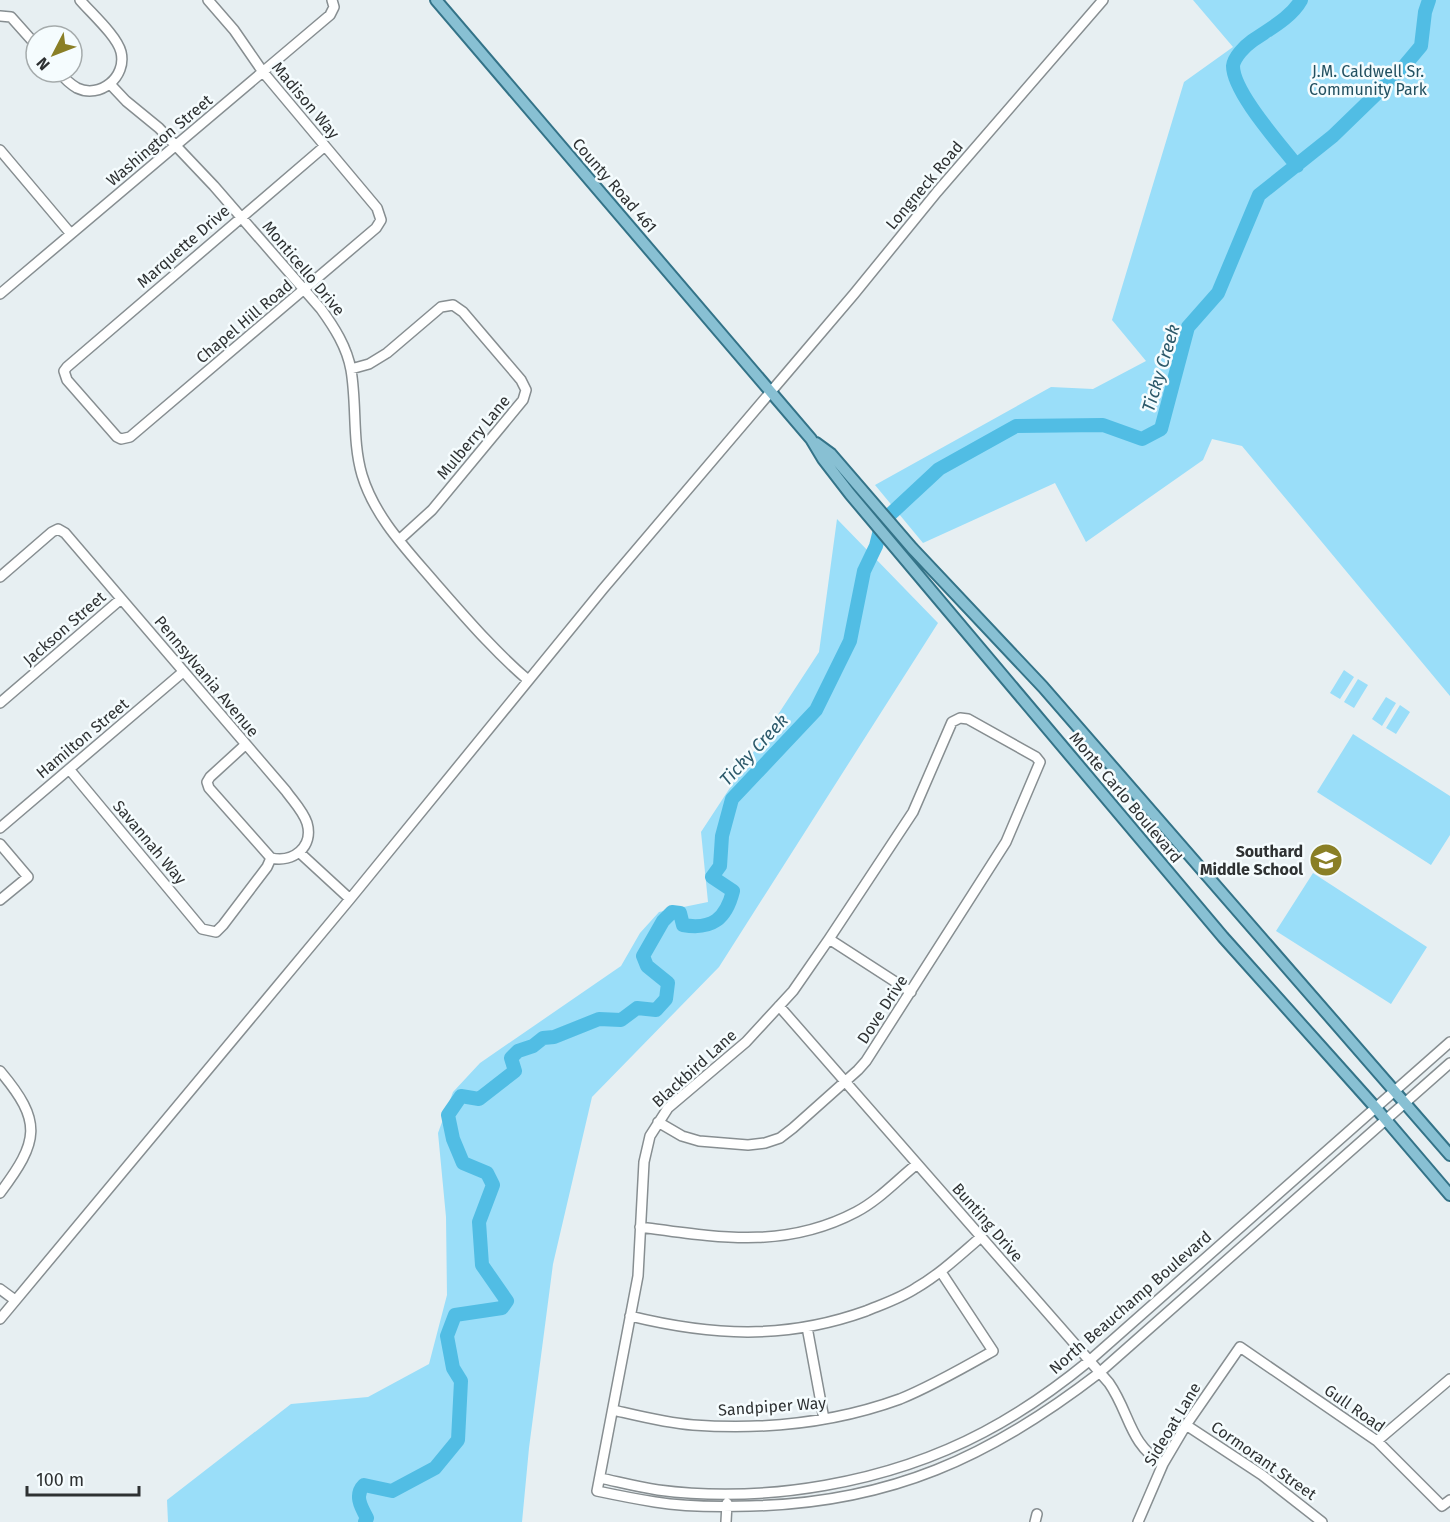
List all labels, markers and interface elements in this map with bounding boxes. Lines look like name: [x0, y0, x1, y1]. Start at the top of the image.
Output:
north arrow: [24, 24, 84, 84]
text: N: [33, 53, 54, 74]
street label: Madison Way: [268, 58, 343, 143]
park label: J.M. Caldwell Sr. Community Park: [1309, 62, 1428, 99]
street label: Washington Street: [103, 90, 216, 190]
street label: County Road 461: [568, 134, 661, 236]
street label: Longneck Road: [882, 137, 967, 233]
street label: Marquette Drive: [133, 201, 233, 292]
street label: Monticello Drive: [258, 217, 349, 320]
street label: Chapel Hill Road: [192, 276, 296, 367]
water label: Ticky Creek: [1137, 321, 1185, 414]
street label: Mulberry Lane: [433, 391, 514, 483]
street label: Jackson Street: [19, 587, 110, 669]
street label: Pennsylvania Avenue: [150, 612, 263, 741]
street label: Hamilton Street: [32, 694, 132, 782]
water label: Ticky Creek: [715, 709, 793, 791]
street label: Monte Carlo Boulevard: [1065, 728, 1186, 867]
street label: Savannah Way: [109, 797, 190, 888]
place label: Southard Middle School: [1200, 842, 1303, 879]
school or university icon: Southard Middle School: [1308, 842, 1344, 878]
street label: Dove Drive: [853, 971, 912, 1047]
street label: Blackbird Lane: [648, 1026, 740, 1111]
street label: Bunting Drive: [948, 1179, 1027, 1266]
street label: North Beauchamp Boulevard: [1045, 1227, 1215, 1378]
street label: Sideoat Lane: [1140, 1379, 1205, 1469]
street label: Gull Road: [1321, 1381, 1389, 1436]
street label: Sandpiper Way: [717, 1393, 827, 1420]
street label: Cormorant Street: [1207, 1417, 1320, 1504]
scale bar: [27, 1459, 140, 1497]
text: 100 m: [36, 1469, 84, 1491]

